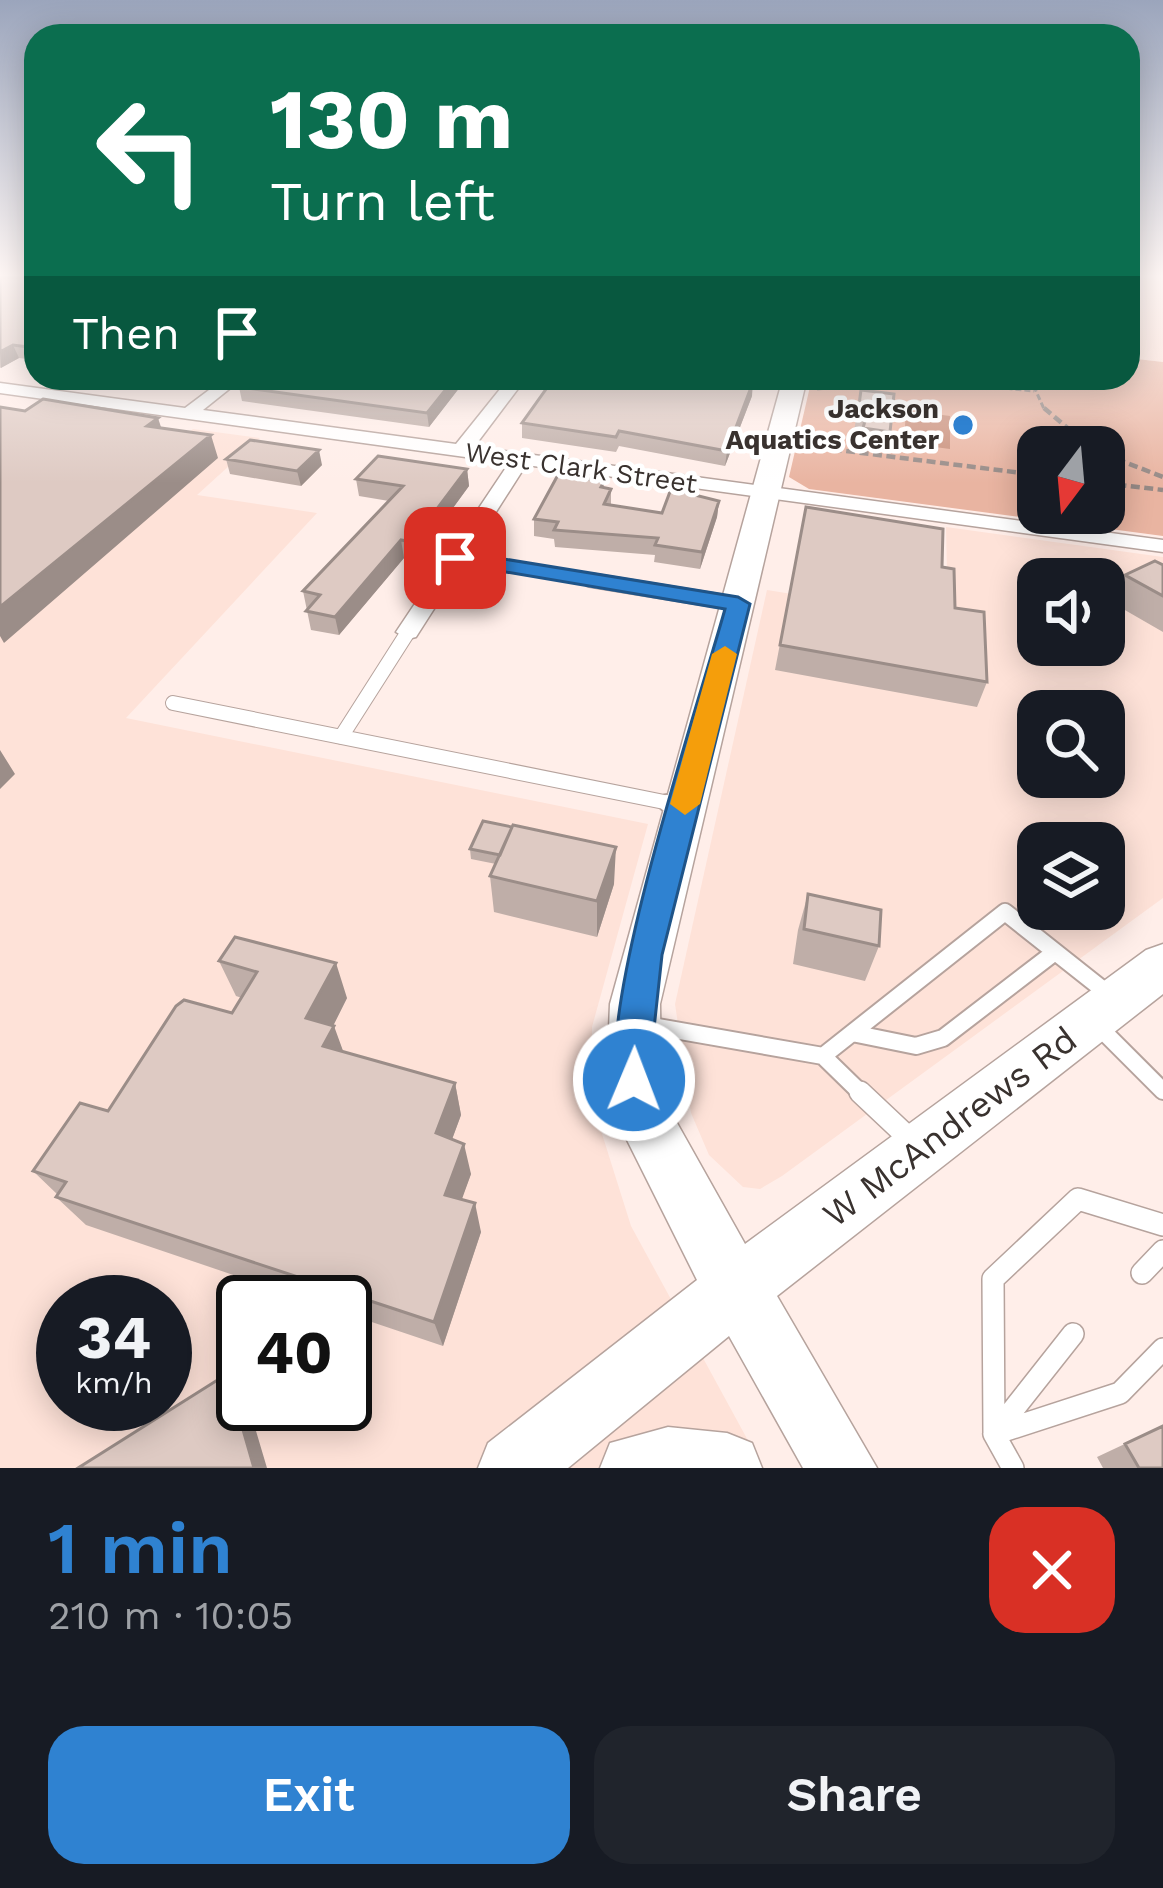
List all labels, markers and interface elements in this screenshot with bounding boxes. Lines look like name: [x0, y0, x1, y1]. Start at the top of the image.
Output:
text: 130 m: [270, 70, 513, 168]
icon: left: [72, 72, 228, 228]
text: Turn left: [270, 170, 495, 233]
icon: arrive: [204, 300, 270, 366]
text: Then: [72, 307, 180, 360]
place label: Jackson Aquatics Center: [726, 393, 939, 456]
marker: Jackson Aquatics Center: [950, 412, 976, 438]
north arrow: [1017, 426, 1125, 534]
map controls: [1017, 426, 1125, 930]
street label: West Clark Street: [463, 436, 699, 500]
pin: [404, 507, 506, 609]
icon: arrive: [422, 525, 488, 591]
button: sound: [1017, 558, 1125, 666]
button: search: [1017, 690, 1125, 798]
button: layers: [1017, 822, 1125, 930]
position arrow: [571, 1017, 697, 1143]
street label: W McAndrews Rd: [815, 1018, 1085, 1236]
speed limit sign: 40: [216, 1275, 372, 1431]
text: 34: [77, 1302, 151, 1373]
text: km/h: [75, 1365, 153, 1400]
text: 1 min: [48, 1506, 233, 1590]
button: close: [989, 1507, 1115, 1633]
text: 210 m · 10:05: [48, 1593, 293, 1638]
button: Exit: [48, 1726, 570, 1864]
button: Share: [594, 1726, 1115, 1864]

